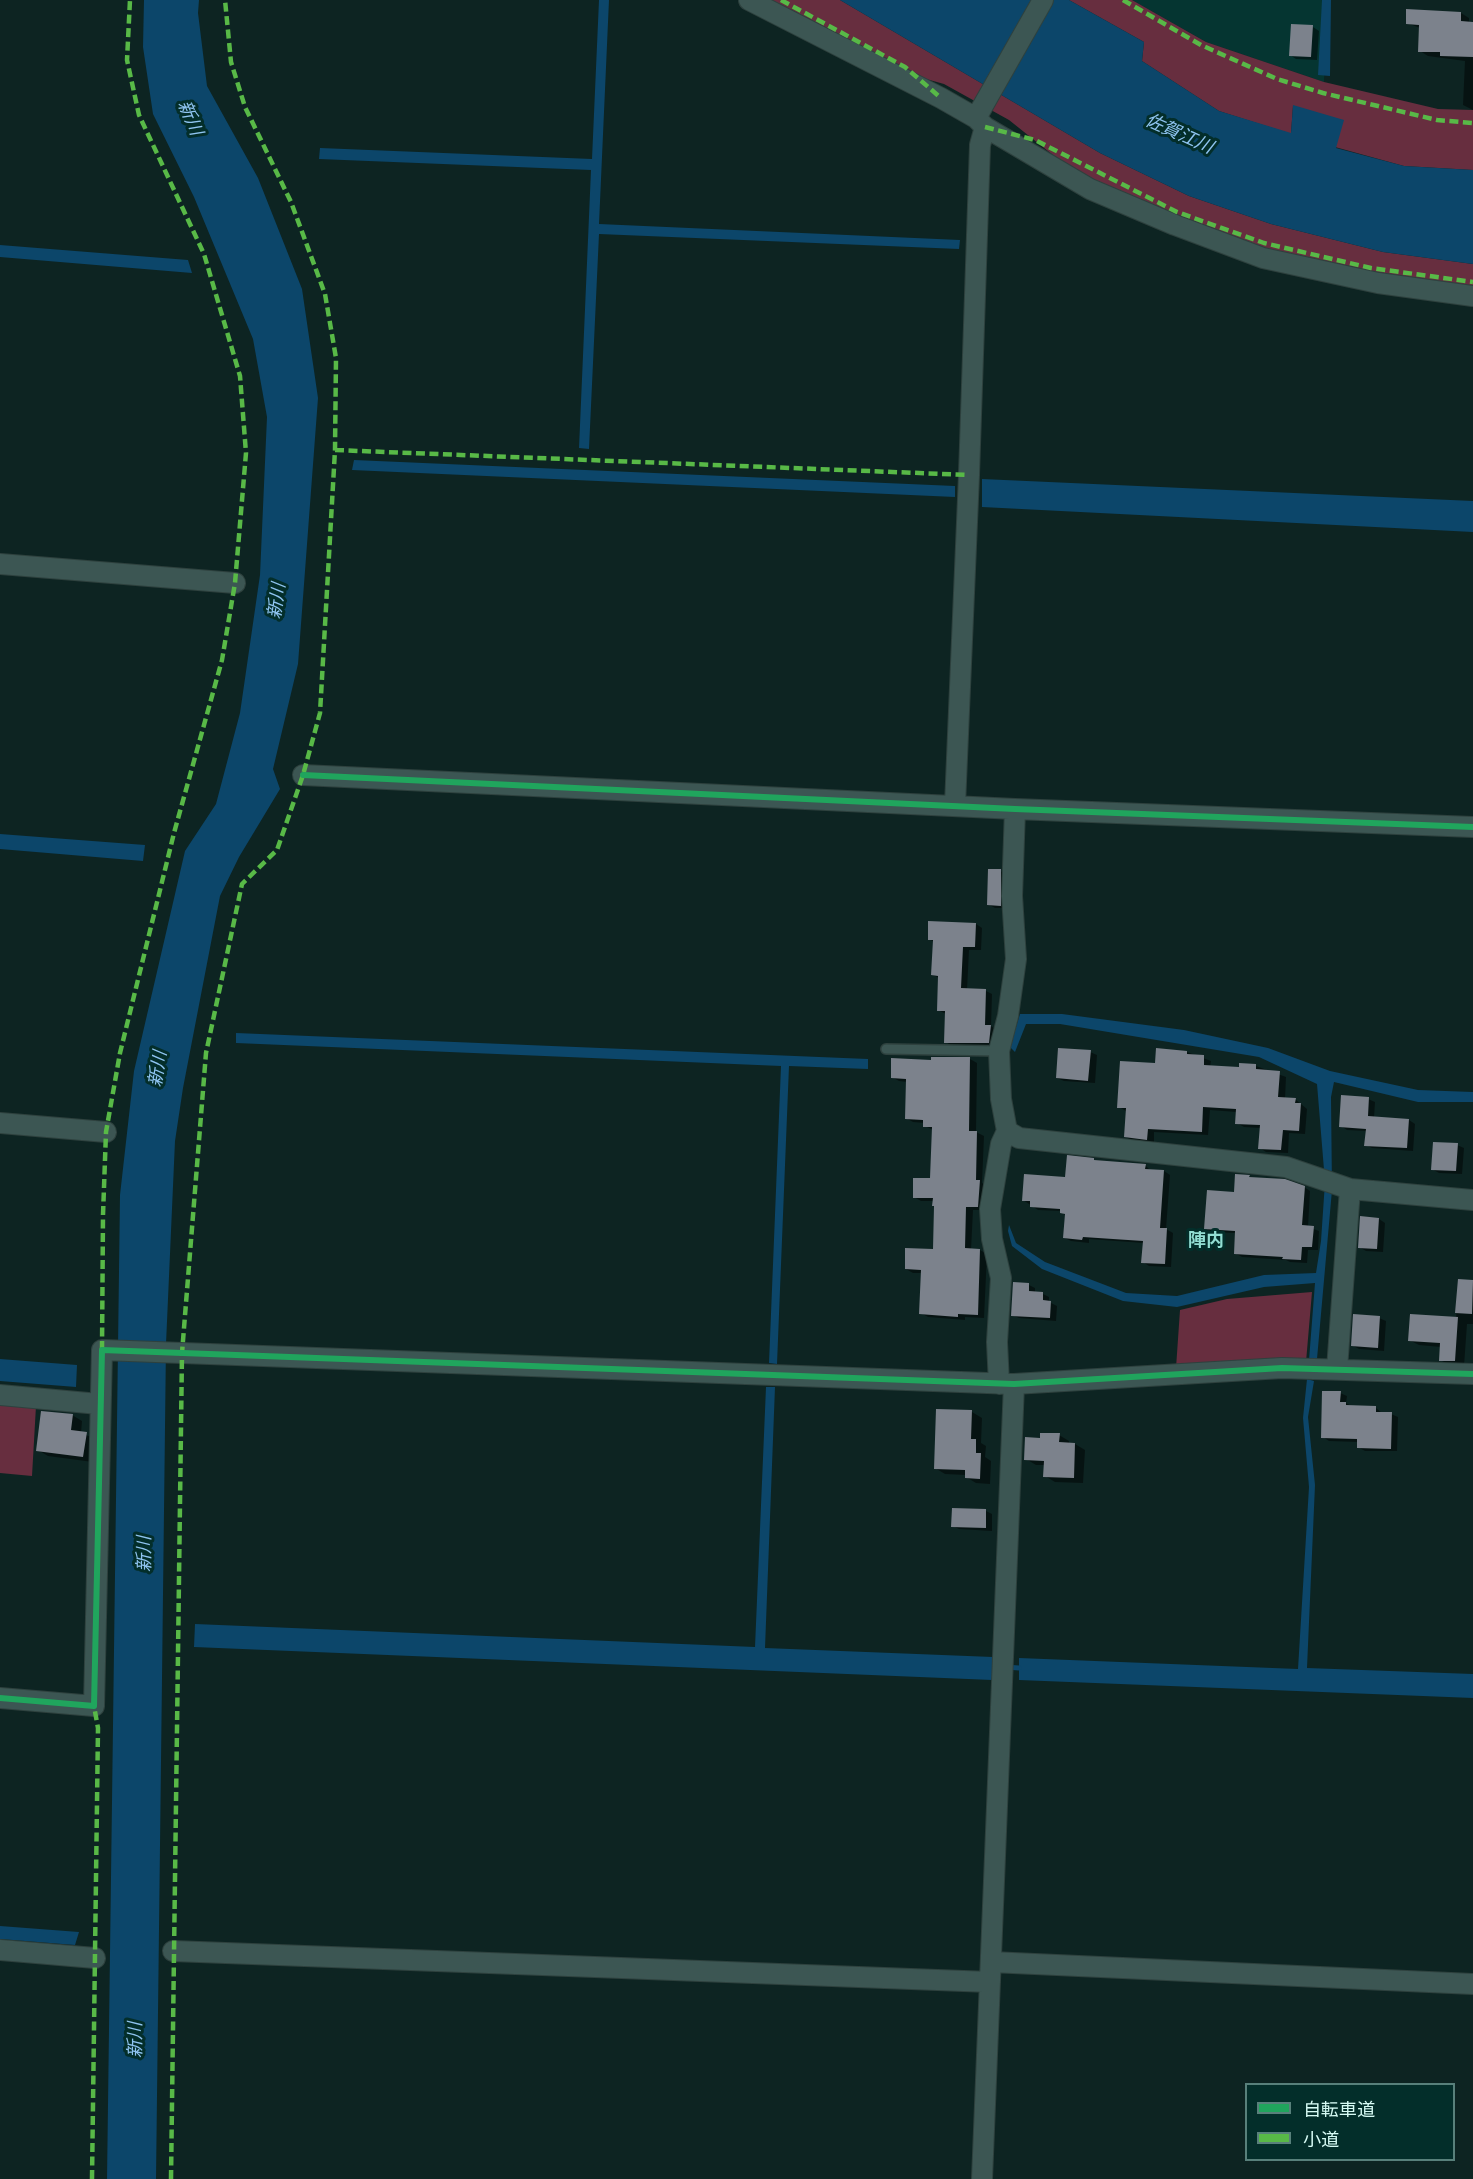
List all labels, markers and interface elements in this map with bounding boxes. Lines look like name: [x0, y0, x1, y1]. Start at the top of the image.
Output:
water label: 新川: [173, 97, 207, 139]
water label: 佐賀江川: [1142, 109, 1216, 159]
water label: 新川: [264, 582, 290, 620]
water label: 新川: [145, 1050, 171, 1088]
district label: 陣内: [1188, 1230, 1224, 1252]
water label: 新川: [134, 1536, 156, 1572]
water label: 新川: [125, 2022, 147, 2058]
legend: [1245, 2083, 1455, 2161]
text: 自転車道: [1303, 2099, 1375, 2120]
text: 小道: [1303, 2129, 1339, 2150]

